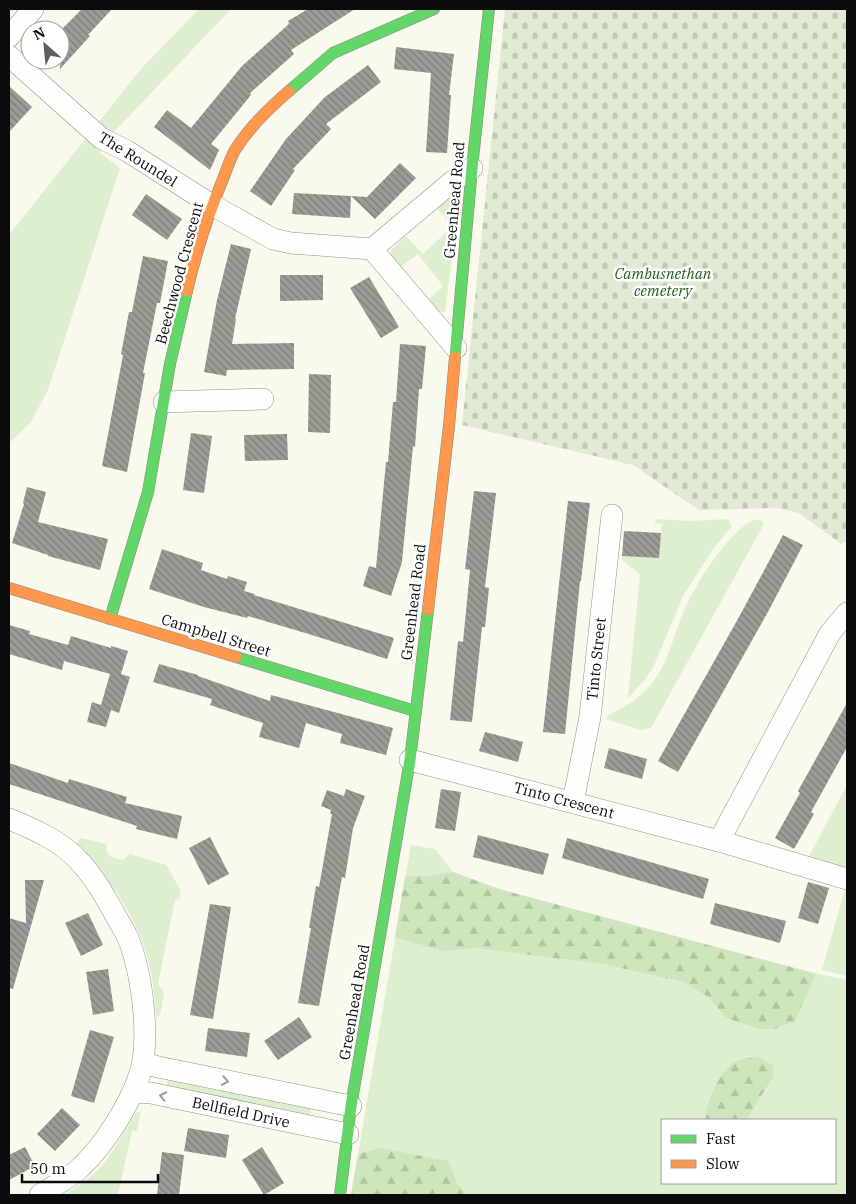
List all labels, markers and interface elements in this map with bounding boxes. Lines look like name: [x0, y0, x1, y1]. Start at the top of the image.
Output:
north arrow: [20, 20, 70, 70]
text: N: [30, 23, 48, 44]
street label: The Roundel: [95, 127, 181, 191]
street label: Greenhead Road: [439, 141, 469, 259]
street label: Beechwood Crescent: [151, 200, 207, 346]
park label: Cambusnethan cemetery: [615, 264, 712, 300]
street label: Greenhead Road: [396, 543, 430, 661]
street label: Campbell Street: [159, 609, 273, 661]
street label: Tinto Street: [582, 617, 610, 701]
street label: Tinto Crescent: [512, 777, 616, 823]
street label: Greenhead Road: [334, 943, 374, 1061]
one-way arrow: [220, 1075, 229, 1085]
one-way arrow: [159, 1091, 168, 1102]
street label: Bellfield Drive: [190, 1092, 292, 1132]
legend: [661, 1119, 836, 1184]
text: Fast: [706, 1129, 736, 1148]
scale bar: [22, 1152, 159, 1184]
text: Slow: [706, 1154, 740, 1173]
text: 50 m: [30, 1159, 66, 1178]

